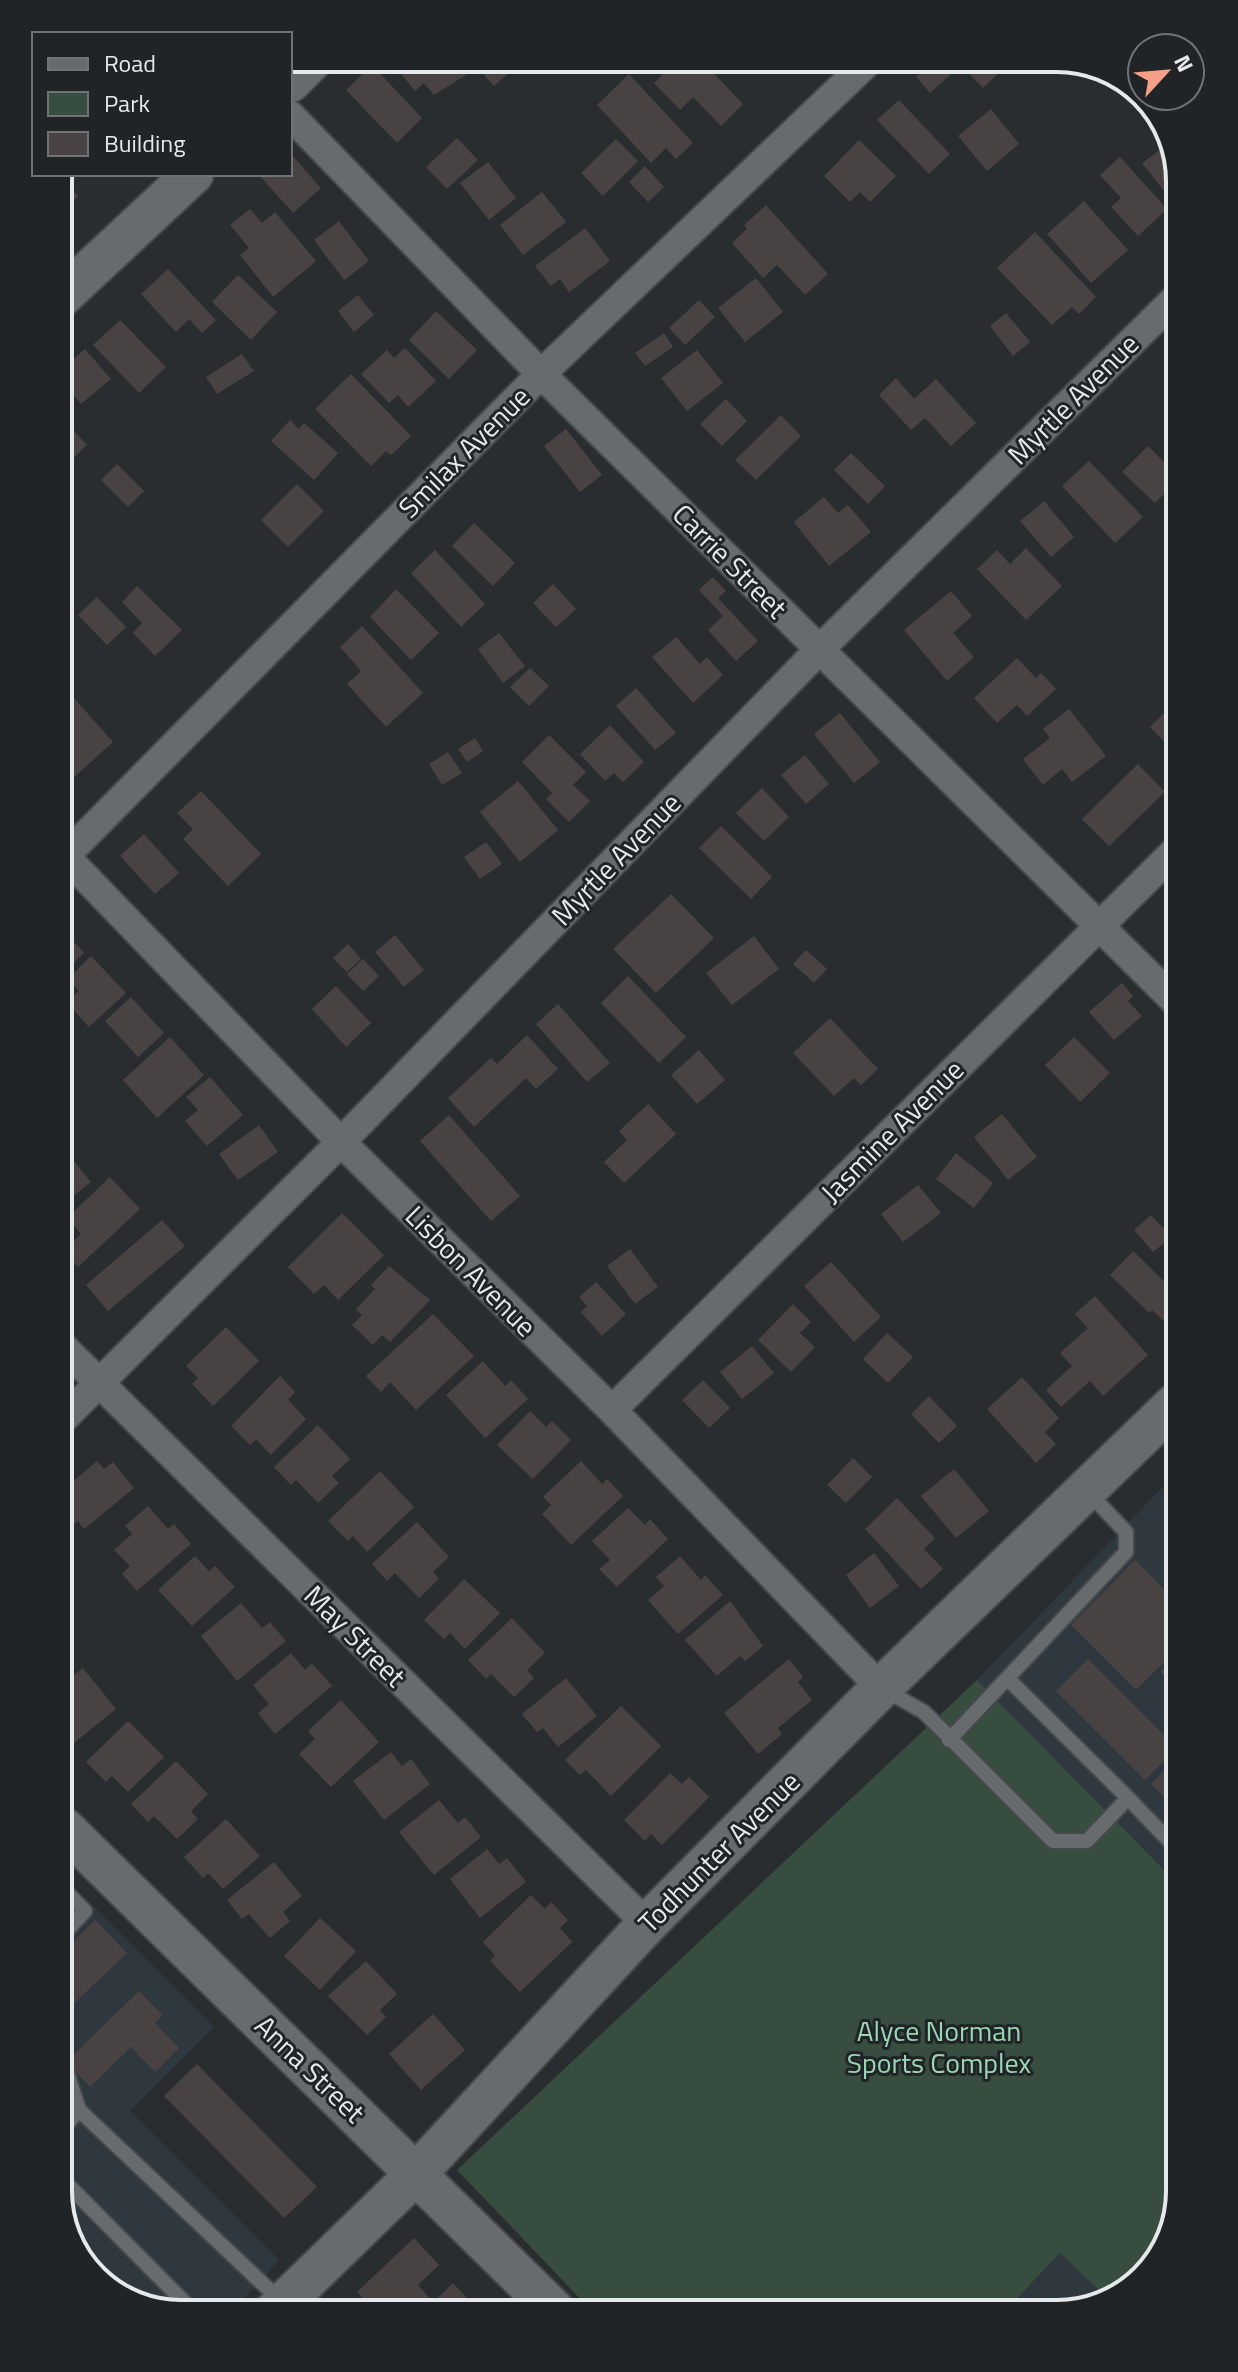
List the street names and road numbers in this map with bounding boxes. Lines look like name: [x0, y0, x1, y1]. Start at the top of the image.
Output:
street label: Myrtle Avenue: [997, 323, 1148, 474]
street label: Smilax Avenue: [388, 376, 540, 528]
street label: Carrie Street: [663, 493, 798, 628]
street label: Myrtle Avenue: [541, 782, 690, 935]
street label: Jasmine Avenue: [810, 1049, 973, 1212]
street label: Lisbon Avenue: [396, 1195, 547, 1346]
street label: May Street: [294, 1575, 416, 1697]
street label: Todhunter Avenue: [628, 1761, 810, 1943]
street label: Anna Street: [245, 2005, 375, 2133]

